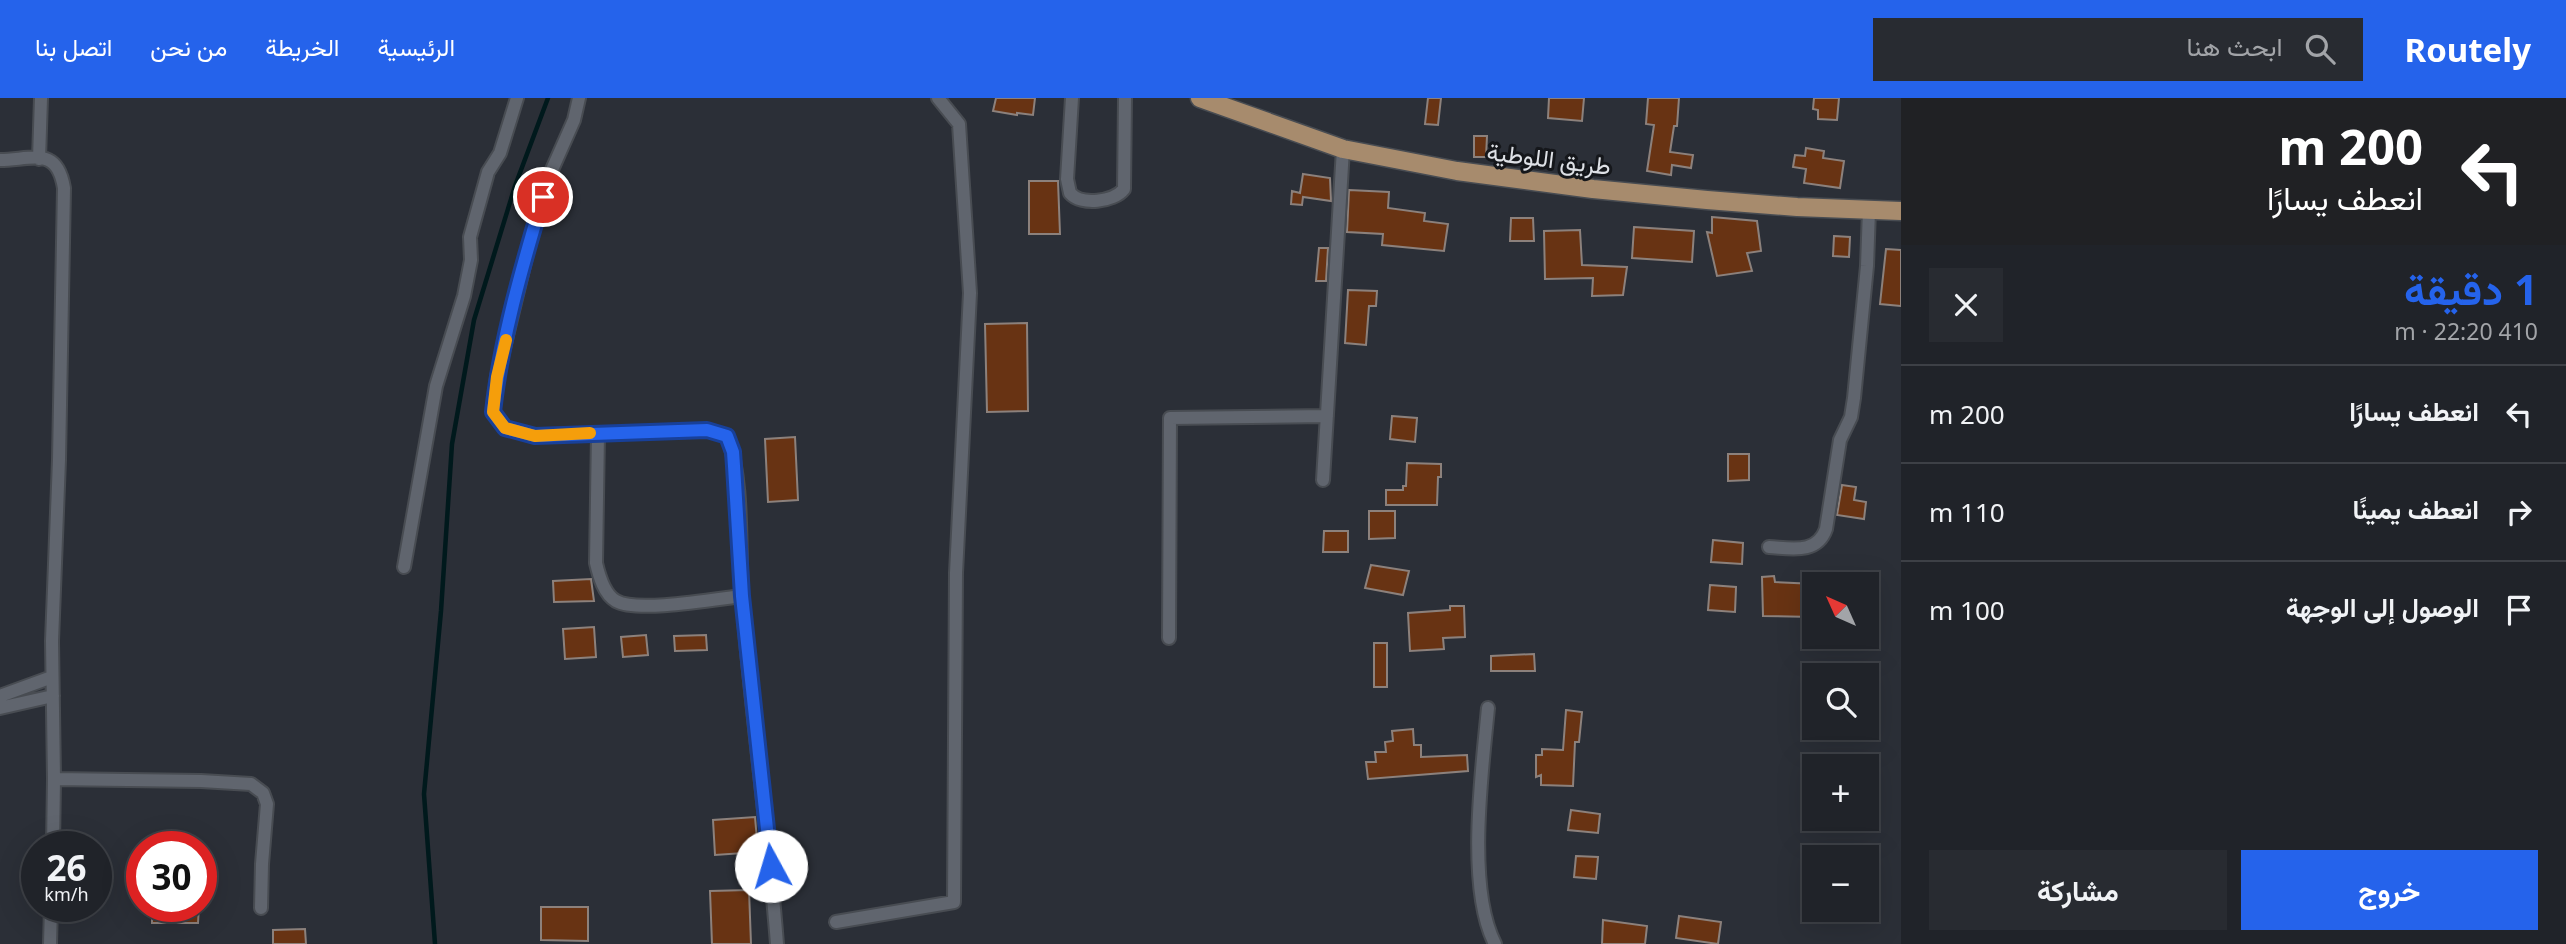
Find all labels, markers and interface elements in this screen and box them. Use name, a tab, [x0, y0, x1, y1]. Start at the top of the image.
search box	[1873, 18, 2363, 81]
text: Routely	[2405, 27, 2531, 72]
text: ابحث هنا	[2187, 28, 2283, 64]
text: اتصل بنا	[35, 30, 112, 63]
text: من نحن	[150, 30, 227, 63]
text: الخريطة	[265, 30, 339, 63]
text: الرئيسية	[377, 30, 455, 63]
icon: search	[2301, 30, 2339, 68]
text: 200 m	[2278, 113, 2423, 179]
icon: left	[2447, 126, 2538, 217]
street label: طريق اللوطية	[1485, 134, 1613, 182]
pin	[513, 167, 573, 227]
text: انعطف يسارًا	[2267, 176, 2423, 219]
icon: arrive	[524, 178, 562, 216]
text: 1 دقيقة	[2404, 260, 2538, 317]
button: close	[1929, 268, 2003, 342]
text: 410 m · 22:20	[2394, 315, 2538, 347]
text: انعطف يسارًا	[2349, 393, 2479, 429]
icon: left	[2500, 395, 2538, 433]
text: 200 m	[1929, 396, 2005, 432]
text: انعطف يمينًا	[2352, 491, 2479, 527]
icon: right	[2500, 493, 2538, 531]
text: 110 m	[1929, 494, 2005, 530]
north arrow	[1802, 572, 1880, 649]
map controls	[1802, 572, 1879, 922]
text: الوصول إلى الوجهة	[2286, 589, 2479, 625]
icon: arrive	[2500, 591, 2538, 629]
text: 100 m	[1929, 592, 2005, 628]
button: search	[1802, 663, 1879, 740]
button: +	[1802, 754, 1879, 831]
position arrow	[734, 829, 808, 903]
speed limit sign: 30	[126, 831, 217, 922]
text: 26	[46, 844, 87, 891]
button: −	[1802, 845, 1879, 922]
button: مشاركة	[1929, 850, 2227, 930]
button: خروج	[2241, 850, 2538, 930]
text: km/h	[44, 882, 89, 906]

